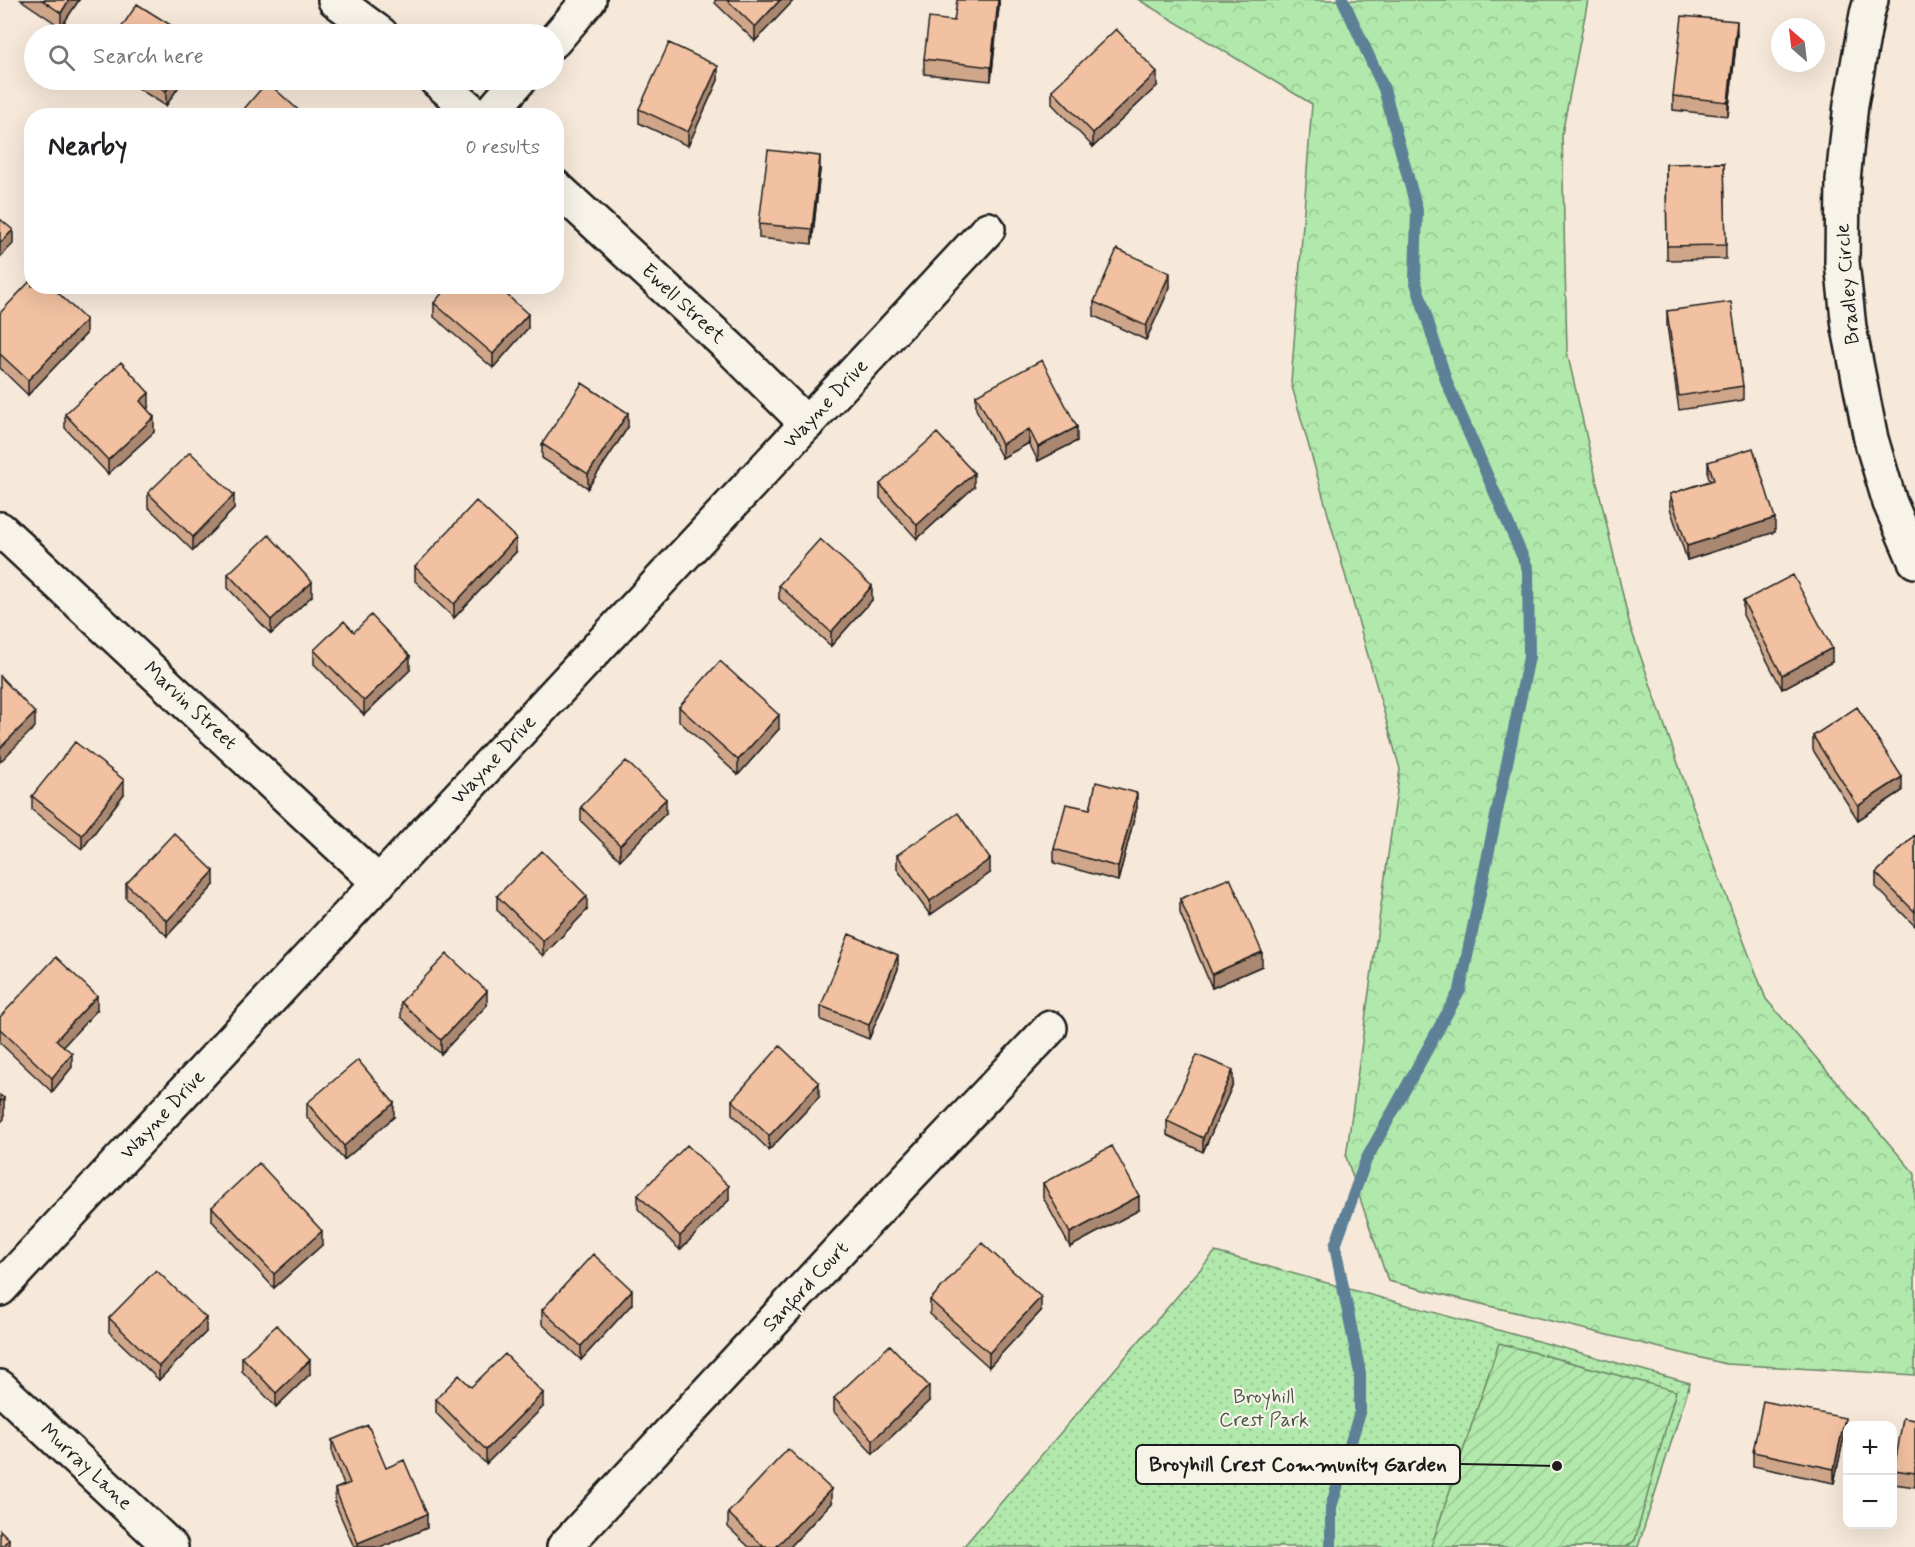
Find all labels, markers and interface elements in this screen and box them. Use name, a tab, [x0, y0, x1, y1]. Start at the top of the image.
north arrow	[1771, 18, 1825, 72]
search box	[24, 24, 564, 90]
icon: search	[45, 41, 78, 74]
text: Search here	[93, 43, 204, 71]
text: Nearby	[48, 130, 127, 164]
text: 0 results	[466, 134, 540, 161]
street label: Bradley Circle	[1829, 222, 1867, 346]
street label: Ewell Street	[635, 258, 731, 350]
street label: Wayne Drive	[777, 353, 875, 455]
street label: Marvin Street	[137, 656, 243, 756]
street label: Wayne Drive	[445, 709, 543, 811]
street label: Wayne Drive	[114, 1064, 212, 1166]
street label: Sanford Court	[757, 1236, 857, 1340]
park label: Broyhill Crest Park	[1219, 1384, 1309, 1434]
street label: Murray Lane	[34, 1417, 138, 1517]
map controls	[1843, 1421, 1897, 1529]
button: +	[1843, 1421, 1897, 1475]
callout: Broyhill Crest Community Garden	[1136, 1445, 1460, 1484]
text: Broyhill Crest Community Garden	[1149, 1451, 1447, 1479]
button: −	[1843, 1475, 1897, 1529]

